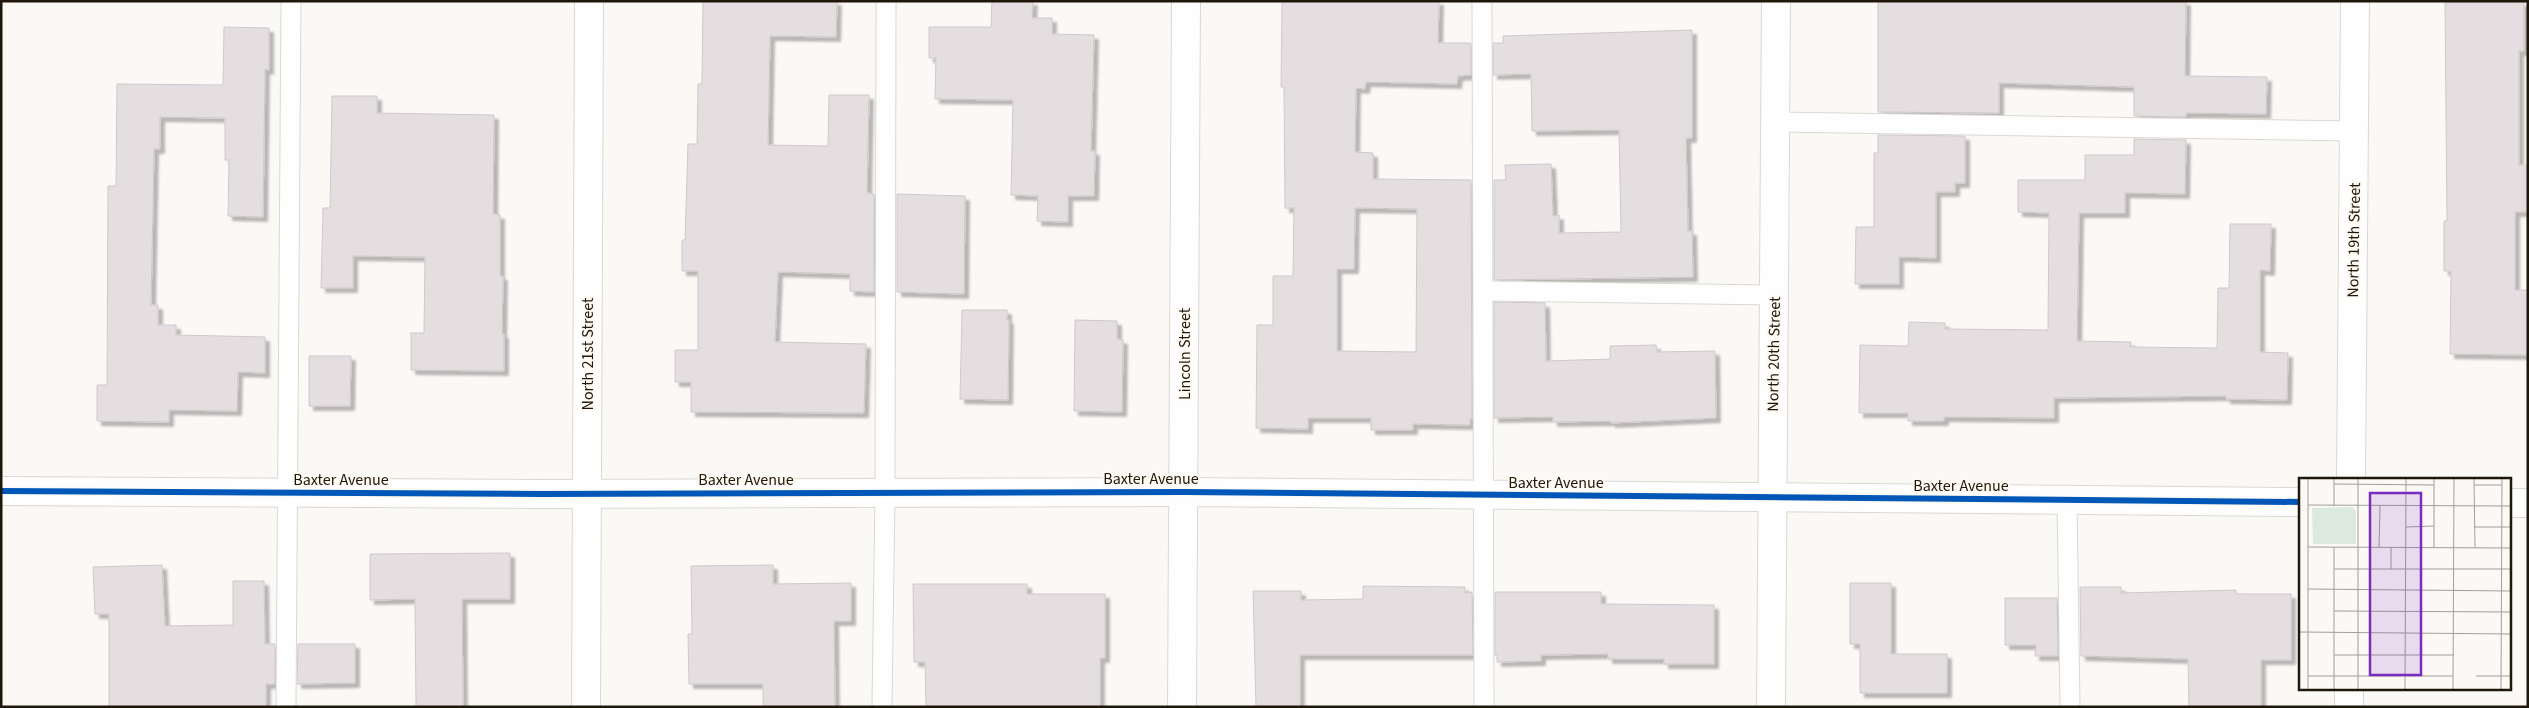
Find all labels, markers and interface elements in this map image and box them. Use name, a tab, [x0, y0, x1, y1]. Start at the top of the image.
street label: North 19th Street	[2342, 182, 2366, 298]
street label: North 20th Street	[1762, 296, 1786, 412]
street label: North 21st Street	[577, 297, 599, 410]
street label: Lincoln Street	[1174, 307, 1196, 400]
street label: Baxter Avenue	[1103, 468, 1199, 490]
street label: Baxter Avenue	[293, 469, 389, 491]
street label: Baxter Avenue	[698, 469, 794, 491]
street label: Baxter Avenue	[1508, 472, 1604, 494]
street label: Baxter Avenue	[1913, 475, 2009, 497]
inset map	[2299, 478, 2512, 690]

